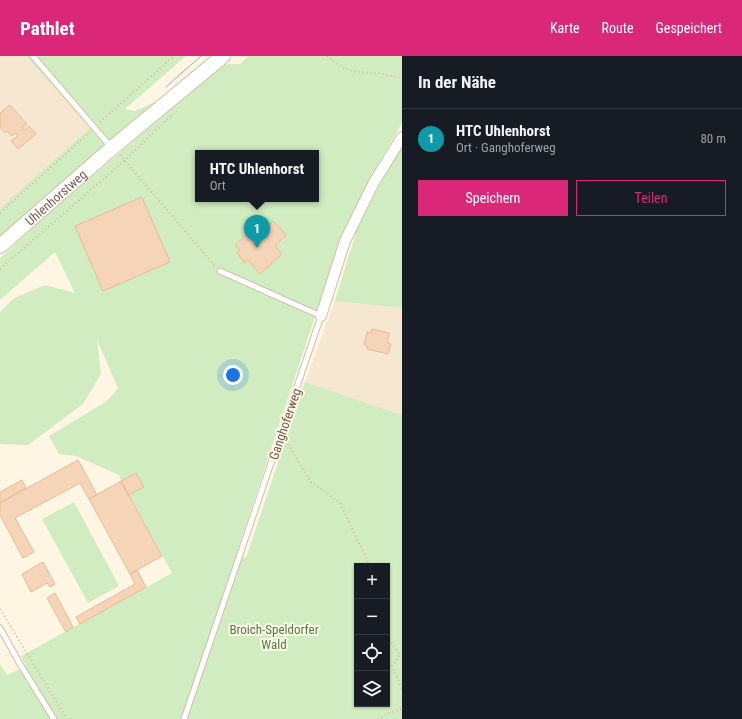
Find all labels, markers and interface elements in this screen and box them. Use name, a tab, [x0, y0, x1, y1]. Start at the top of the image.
text: Pathlet	[20, 17, 75, 40]
text: Karte	[550, 20, 580, 36]
text: Route	[602, 20, 634, 36]
text: Gespeichert	[656, 20, 722, 36]
text: In der Nähe	[418, 72, 496, 92]
text: HTC Uhlenhorst	[456, 122, 550, 140]
text: 1	[428, 131, 434, 146]
text: 80 m	[700, 131, 726, 146]
text: Ort · Ganghoferweg	[456, 140, 556, 155]
popup	[195, 150, 319, 202]
text: HTC Uhlenhorst	[210, 160, 304, 178]
street label: Uhlenhorstweg	[22, 166, 89, 228]
text: Ort	[210, 178, 226, 193]
button: Speichern	[418, 180, 568, 216]
button: Teilen	[576, 180, 726, 216]
pin: 1	[244, 215, 270, 248]
your location	[223, 365, 243, 385]
street label: Ganghoferweg	[266, 386, 304, 462]
map controls	[354, 563, 390, 707]
button: +	[354, 563, 390, 599]
button: −	[354, 599, 390, 635]
park label: Broich-Speldorfer Wald	[229, 622, 319, 652]
button: locate	[354, 635, 390, 671]
button: layers	[354, 671, 390, 707]

